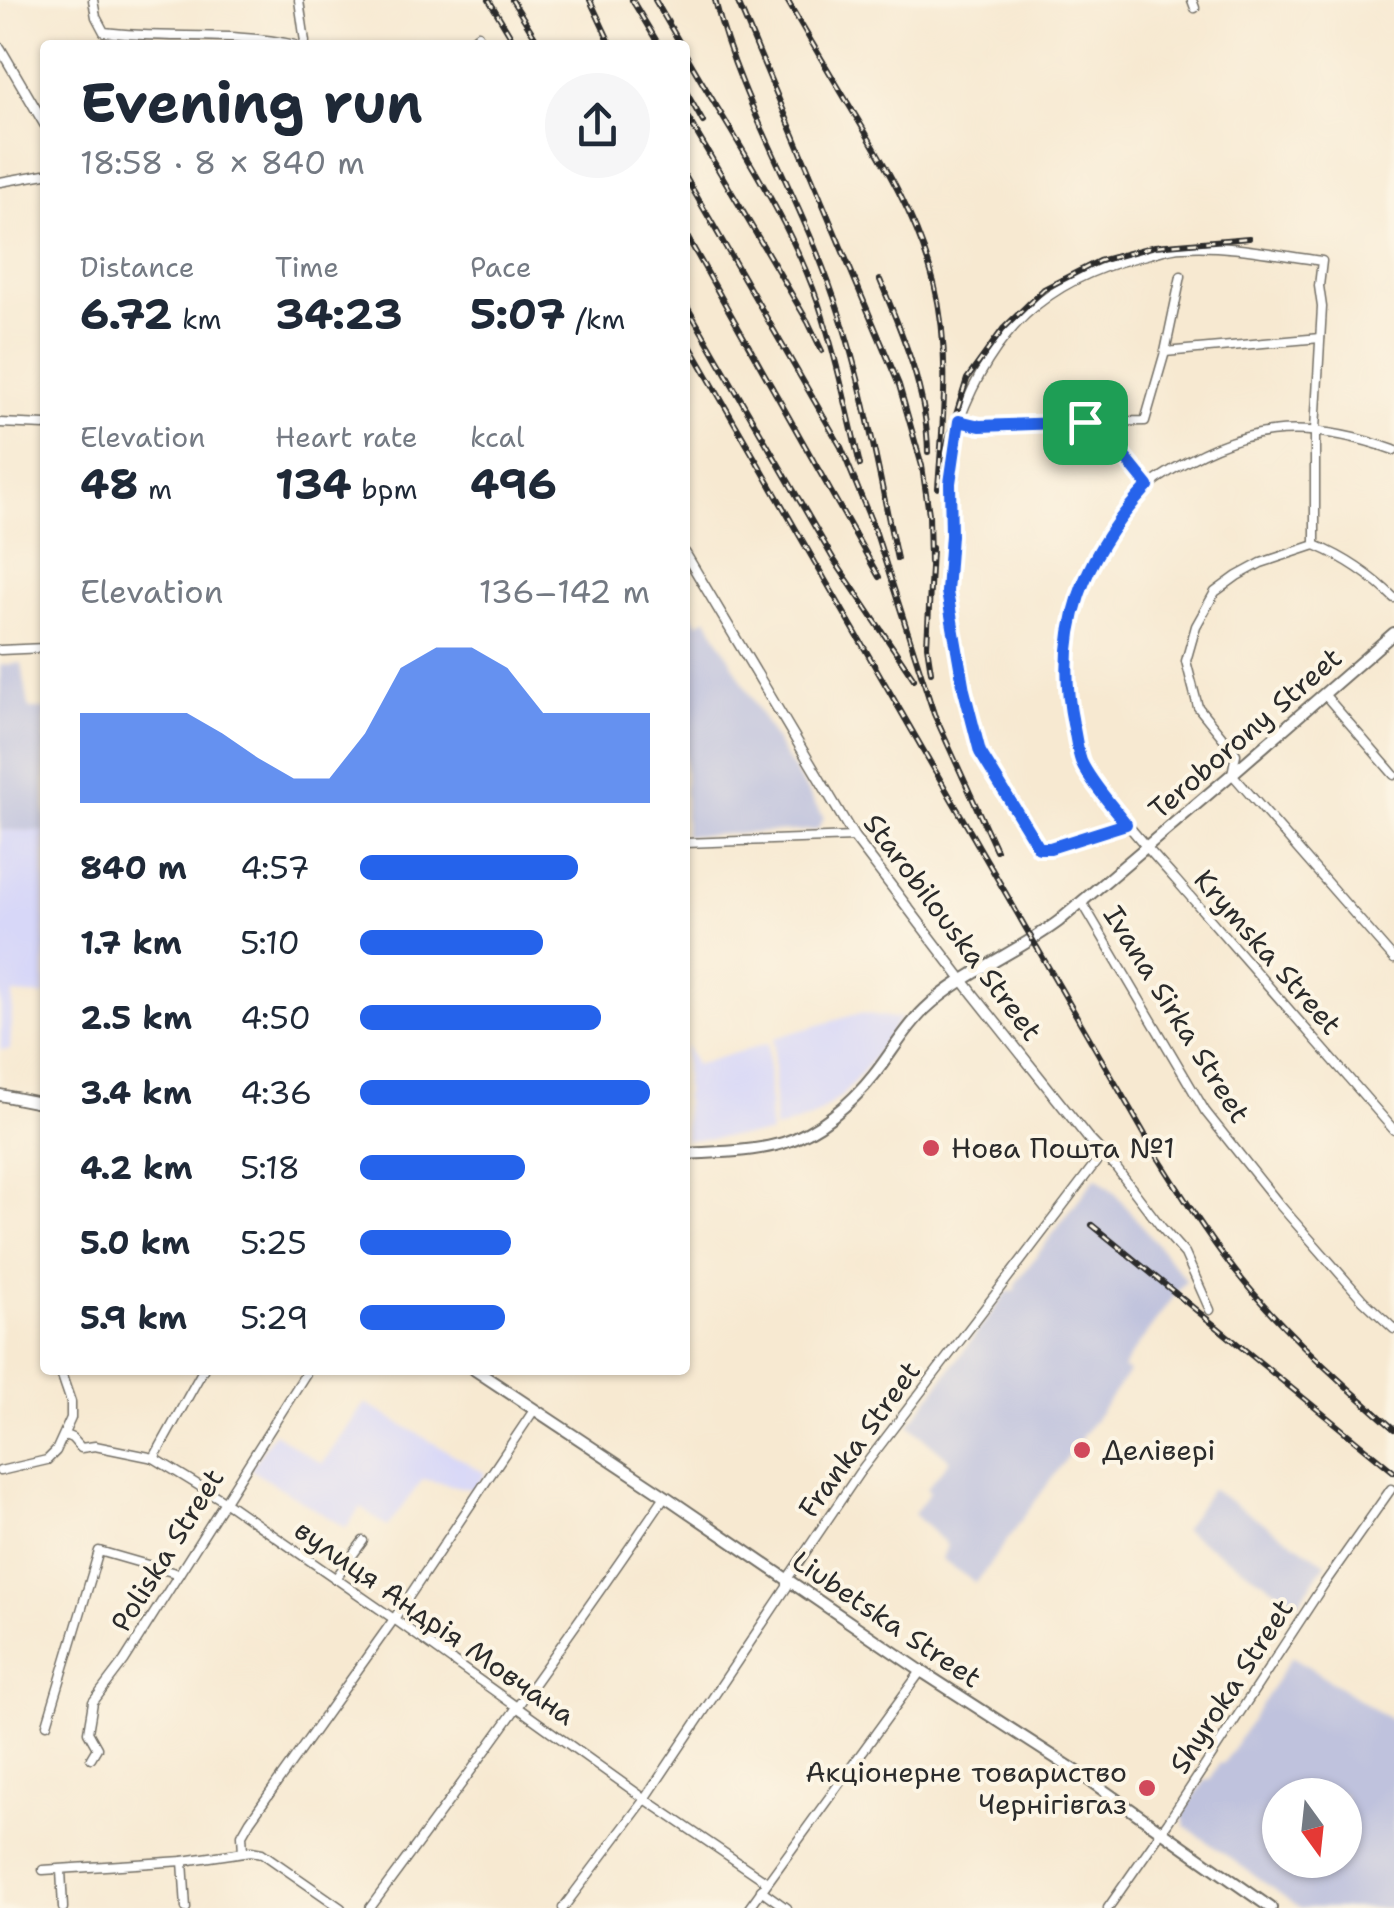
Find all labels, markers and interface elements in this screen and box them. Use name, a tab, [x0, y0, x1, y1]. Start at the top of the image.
text: Evening run	[80, 66, 423, 140]
button: share	[545, 73, 650, 178]
text: 18:58 · 8 × 840 m	[80, 141, 365, 184]
text: Distance	[80, 248, 195, 286]
text: Time	[275, 248, 339, 286]
text: Pace	[470, 248, 532, 286]
text: 6.72	[80, 286, 172, 342]
text: 34:23	[275, 286, 403, 342]
text: 5:07	[470, 286, 566, 342]
text: km	[172, 300, 222, 338]
text: /km	[566, 300, 625, 338]
pin	[1043, 380, 1128, 465]
icon: arrive	[1058, 395, 1113, 450]
text: Elevation	[80, 418, 205, 456]
text: Heart rate	[275, 418, 418, 456]
text: kcal	[470, 418, 524, 456]
text: 48	[80, 456, 139, 512]
text: 134	[275, 456, 352, 512]
text: 496	[470, 456, 557, 512]
text: m	[139, 470, 172, 508]
text: bpm	[352, 470, 418, 508]
text: Elevation	[80, 570, 223, 613]
text: 136–142 m	[479, 570, 650, 613]
street label: Teroborony Street	[1140, 638, 1350, 828]
street label: Starobilouska Street	[855, 806, 1051, 1048]
text: 840 m	[80, 846, 187, 889]
text: 4:57	[240, 846, 310, 889]
street label: Krymska Street	[1186, 861, 1350, 1043]
street label: Ivana Sirka Street	[1095, 898, 1259, 1130]
text: 1.7 km	[80, 921, 182, 964]
text: 5:10	[240, 921, 300, 964]
text: 2.5 km	[80, 996, 192, 1039]
text: 4:50	[240, 996, 311, 1039]
text: 3.4 km	[80, 1071, 192, 1114]
text: 4:36	[240, 1071, 312, 1114]
place label: Нова Пошта №1	[951, 1129, 1175, 1167]
marker: Нова Пошта №1	[920, 1137, 942, 1159]
text: 4.2 km	[80, 1146, 193, 1189]
text: 5:18	[240, 1146, 300, 1189]
text: 5.0 km	[80, 1221, 190, 1264]
text: 5:25	[240, 1221, 307, 1264]
text: 5.9 km	[80, 1296, 187, 1339]
text: 5:29	[240, 1296, 309, 1339]
street label: Franka Street	[789, 1353, 929, 1525]
place label: Делівері	[1102, 1431, 1215, 1469]
marker: Делівері	[1071, 1439, 1093, 1461]
street label: Poliska Street	[102, 1461, 232, 1639]
street label: вулиця Андрія Мовчана	[287, 1510, 583, 1734]
street label: Liubetska Street	[785, 1542, 989, 1696]
street label: Shyroka Street	[1160, 1591, 1302, 1781]
place label: Акціонерне товариство Чернігівгаз	[805, 1753, 1127, 1823]
marker: Акціонерне товариство Чернігівгаз	[1136, 1777, 1158, 1799]
north arrow	[1262, 1778, 1362, 1878]
map controls	[1262, 1778, 1362, 1878]

